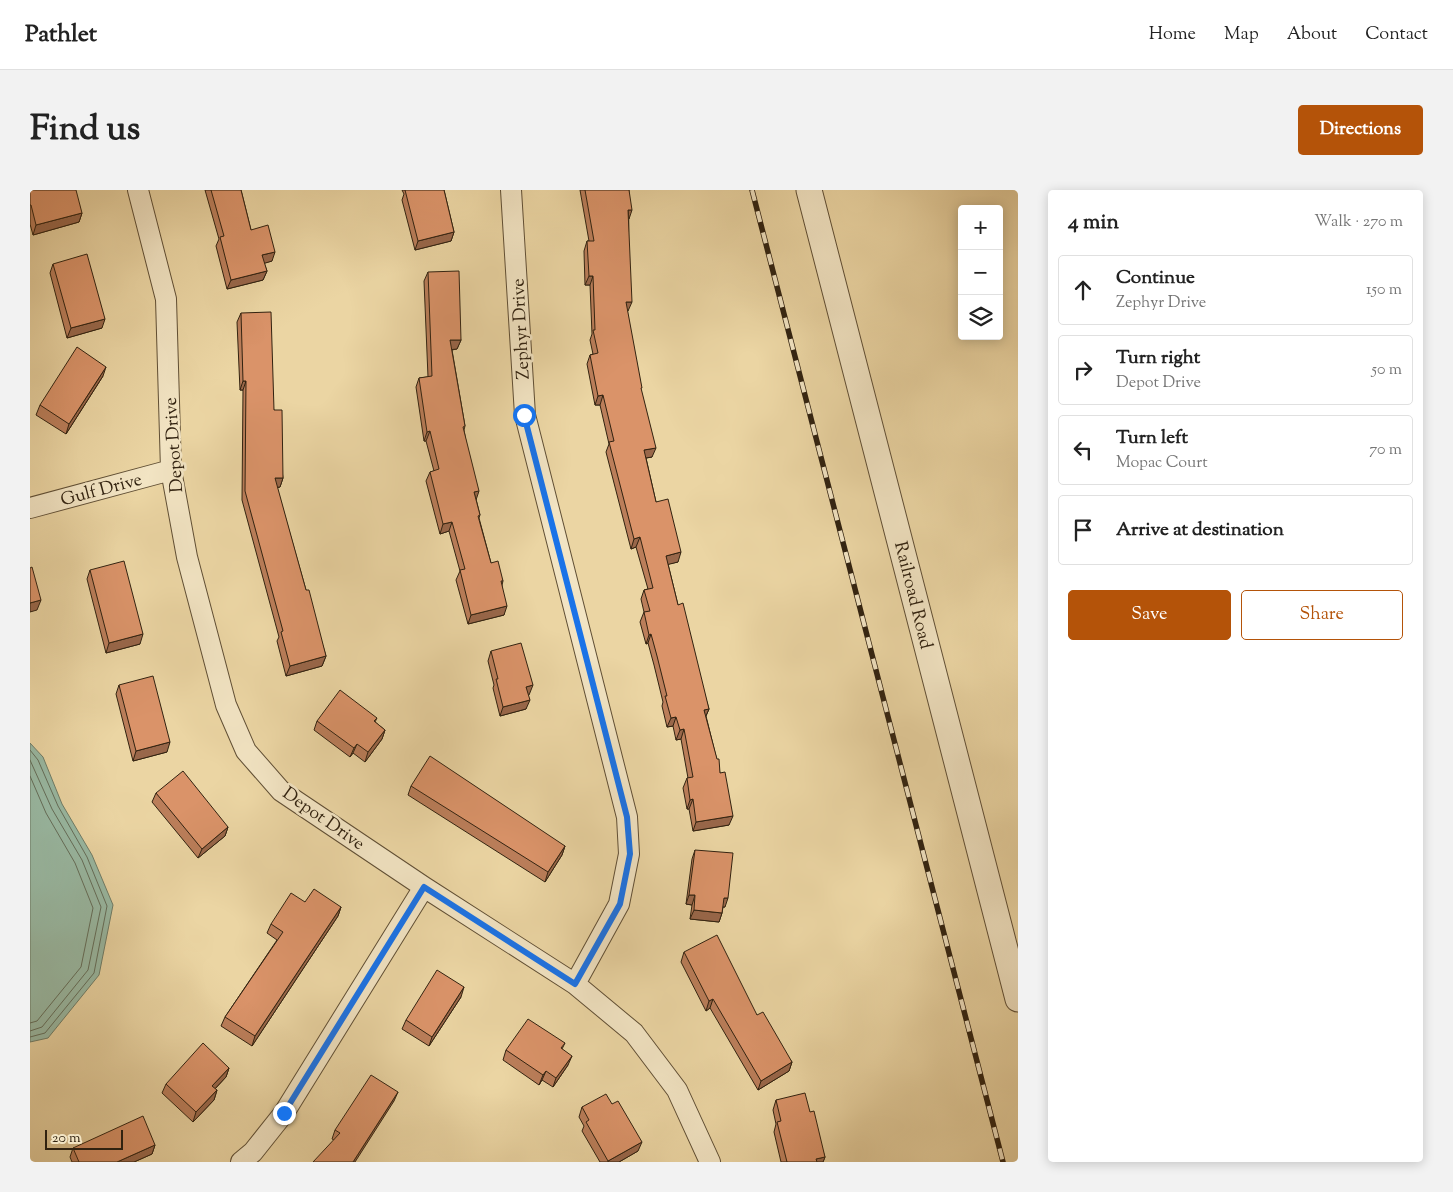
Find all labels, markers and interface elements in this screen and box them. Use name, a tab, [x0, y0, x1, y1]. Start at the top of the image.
text: Pathlet	[25, 18, 97, 52]
text: Home	[1149, 22, 1196, 48]
text: Map	[1224, 22, 1259, 48]
text: About	[1287, 22, 1337, 48]
text: Contact	[1365, 22, 1428, 48]
text: Find us	[30, 105, 140, 156]
button: Directions	[1298, 105, 1423, 155]
map controls	[958, 205, 1003, 340]
button: +	[958, 205, 1003, 250]
text: 4 min	[1068, 208, 1119, 238]
text: Walk · 270 m	[1314, 211, 1403, 234]
button: −	[958, 250, 1003, 295]
text: Continue	[1116, 265, 1195, 292]
icon: ahead	[1069, 276, 1097, 304]
street label: Zephyr Drive	[506, 278, 538, 380]
text: 150 m	[1366, 279, 1402, 302]
text: Zephyr Drive	[1116, 292, 1206, 315]
button: layers	[958, 295, 1003, 340]
text: Turn right	[1116, 345, 1200, 372]
icon: right	[1069, 356, 1097, 384]
text: 50 m	[1371, 359, 1402, 382]
text: Depot Drive	[1116, 372, 1201, 395]
street label: Depot Drive	[159, 396, 191, 493]
route start	[513, 404, 536, 427]
text: Turn left	[1116, 425, 1188, 452]
icon: left	[1069, 436, 1097, 464]
text: 70 m	[1369, 439, 1402, 462]
text: Mopac Court	[1116, 452, 1208, 475]
street label: Gulf Drive	[58, 468, 145, 514]
icon: arrive	[1069, 516, 1097, 544]
text: Arrive at destination	[1116, 517, 1284, 544]
street label: Railroad Road	[886, 539, 938, 652]
button: Save	[1068, 590, 1231, 640]
button: Share	[1241, 590, 1403, 640]
street label: Depot Drive	[276, 782, 369, 858]
route end	[273, 1102, 296, 1125]
scale bar	[45, 1127, 122, 1150]
text: 20 m	[52, 1129, 81, 1149]

